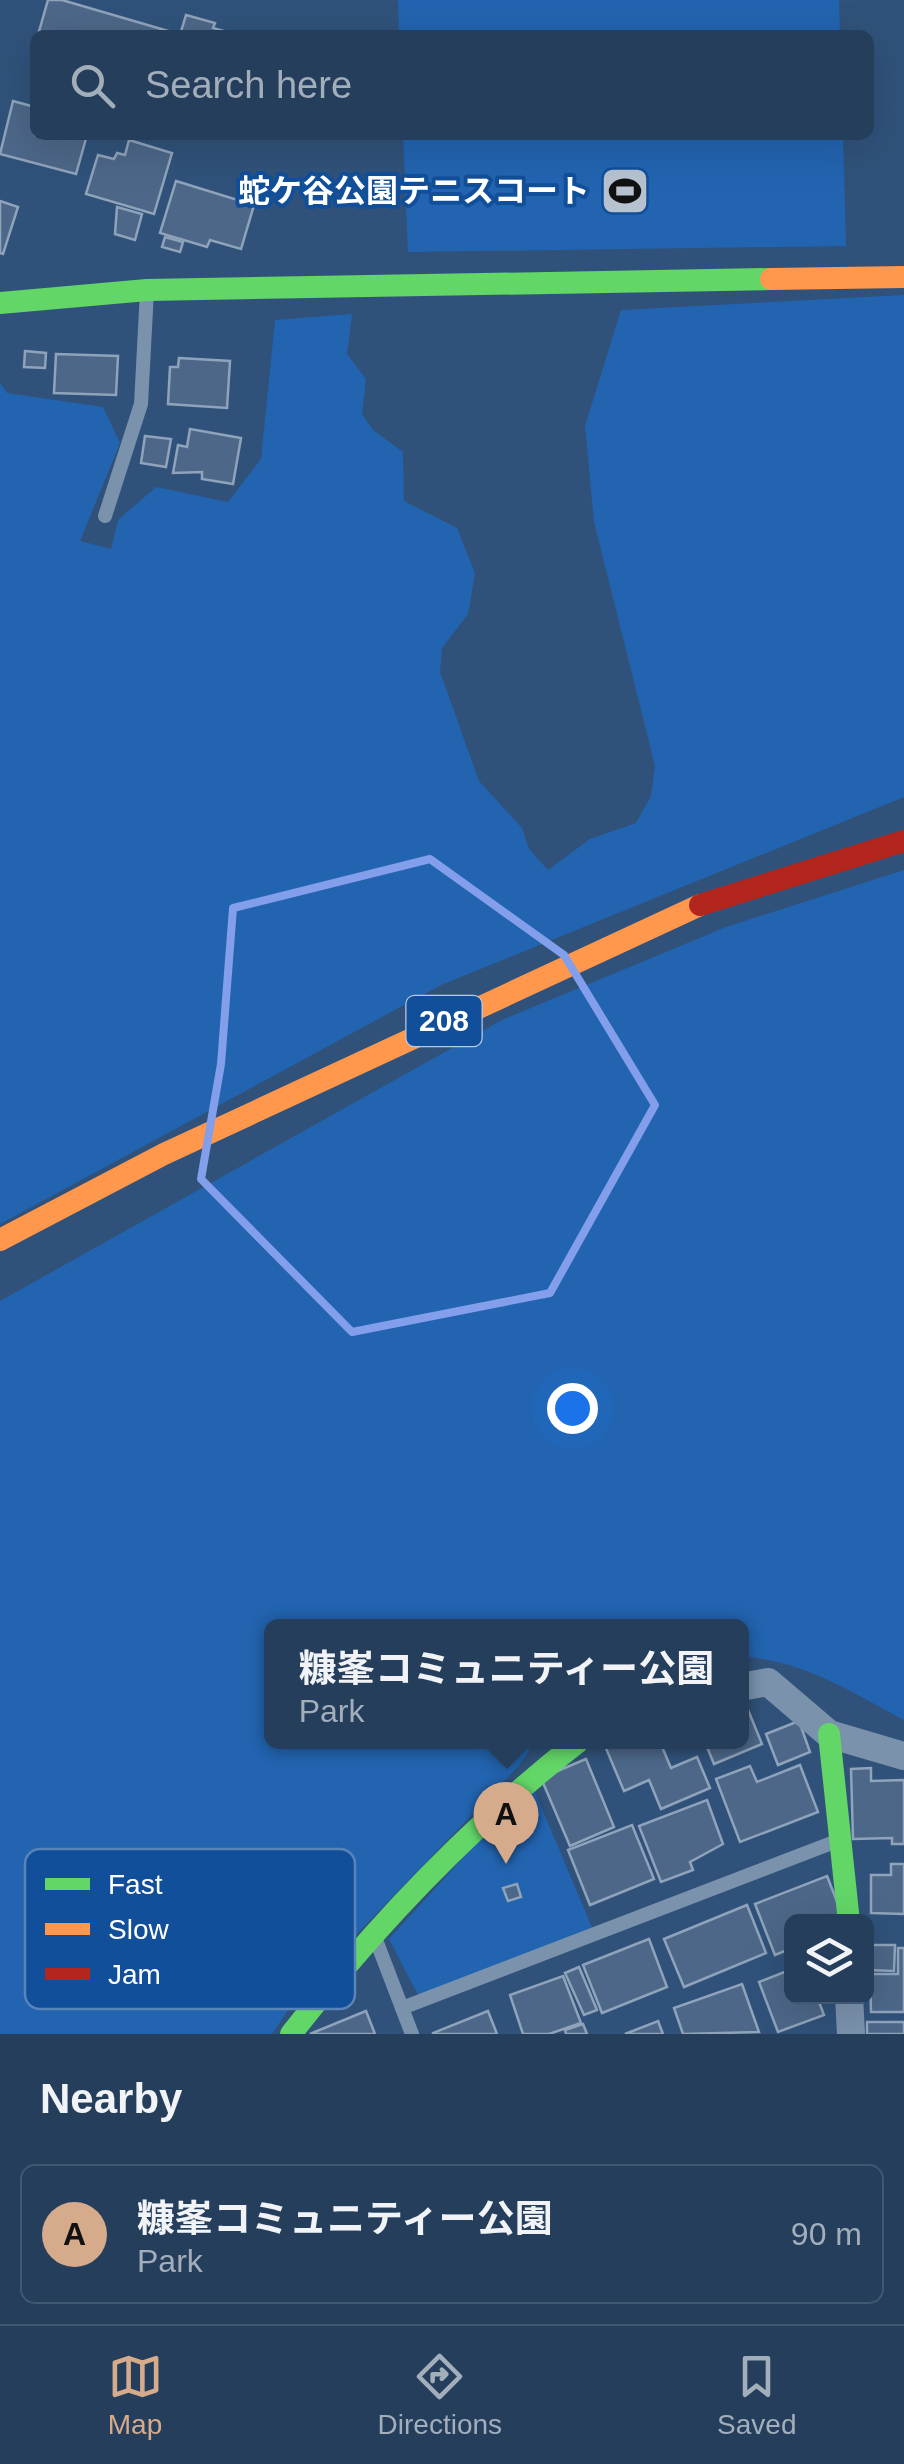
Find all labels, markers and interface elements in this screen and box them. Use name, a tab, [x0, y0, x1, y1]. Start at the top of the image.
search box	[30, 30, 874, 140]
icon: search	[65, 58, 120, 113]
text: Search here	[145, 64, 352, 106]
sports icon: 蛇ケ谷公園テニスコート	[599, 165, 651, 217]
place label: 蛇ケ谷公園テニスコート	[238, 173, 590, 209]
road number: 208	[406, 996, 482, 1046]
your location	[547, 1383, 598, 1434]
popup	[264, 1619, 749, 1749]
text: 糠峯コミュニティー公園	[299, 1648, 714, 1690]
text: Park	[299, 1693, 364, 1729]
pin: A	[474, 1782, 538, 1864]
legend	[25, 1849, 355, 2009]
text: Fast	[108, 1869, 163, 1900]
text: Slow	[108, 1914, 169, 1945]
map controls	[784, 1914, 874, 2004]
button: layers	[784, 1914, 874, 2004]
text: Jam	[108, 1959, 161, 1990]
text: Nearby	[40, 2075, 182, 2122]
text: 糠峯コミュニティー公園	[137, 2198, 553, 2240]
text: A	[63, 2216, 86, 2252]
text: 90 m	[791, 2216, 862, 2252]
text: Park	[137, 2243, 203, 2279]
tab: Map	[108, 2349, 163, 2441]
tab: Directions	[378, 2349, 502, 2441]
tab: Saved	[717, 2349, 796, 2441]

